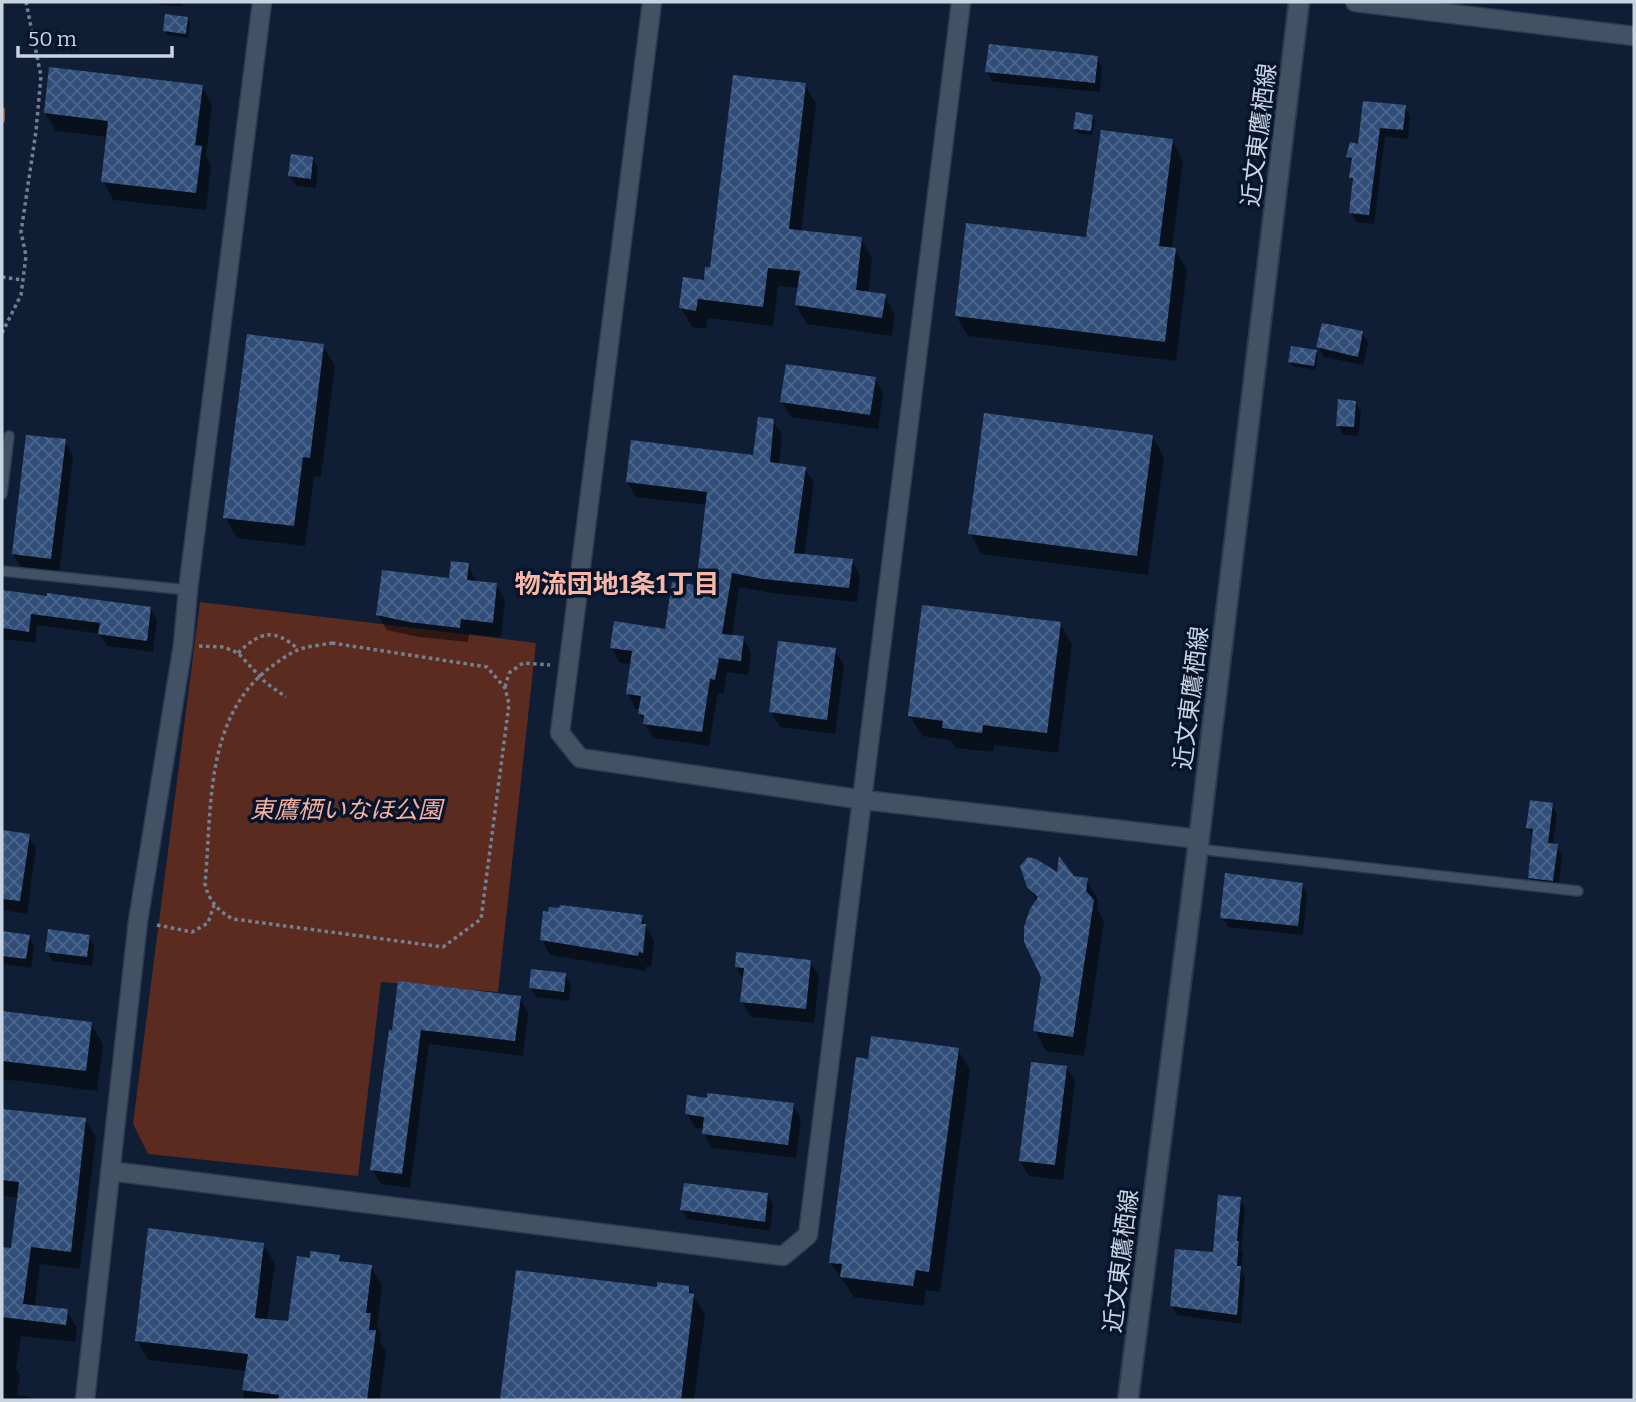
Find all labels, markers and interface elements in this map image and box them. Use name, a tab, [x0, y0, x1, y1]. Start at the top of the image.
scale bar	[18, 14, 172, 58]
text: 50 m	[28, 26, 77, 52]
street label: 近文東鷹栖線	[1236, 62, 1282, 208]
district label: 物流団地1条1丁目	[515, 569, 719, 600]
street label: 近文東鷹栖線	[1168, 625, 1214, 771]
park label: 東鷹栖いなほ公園	[250, 796, 445, 824]
street label: 近文東鷹栖線	[1098, 1188, 1144, 1334]

